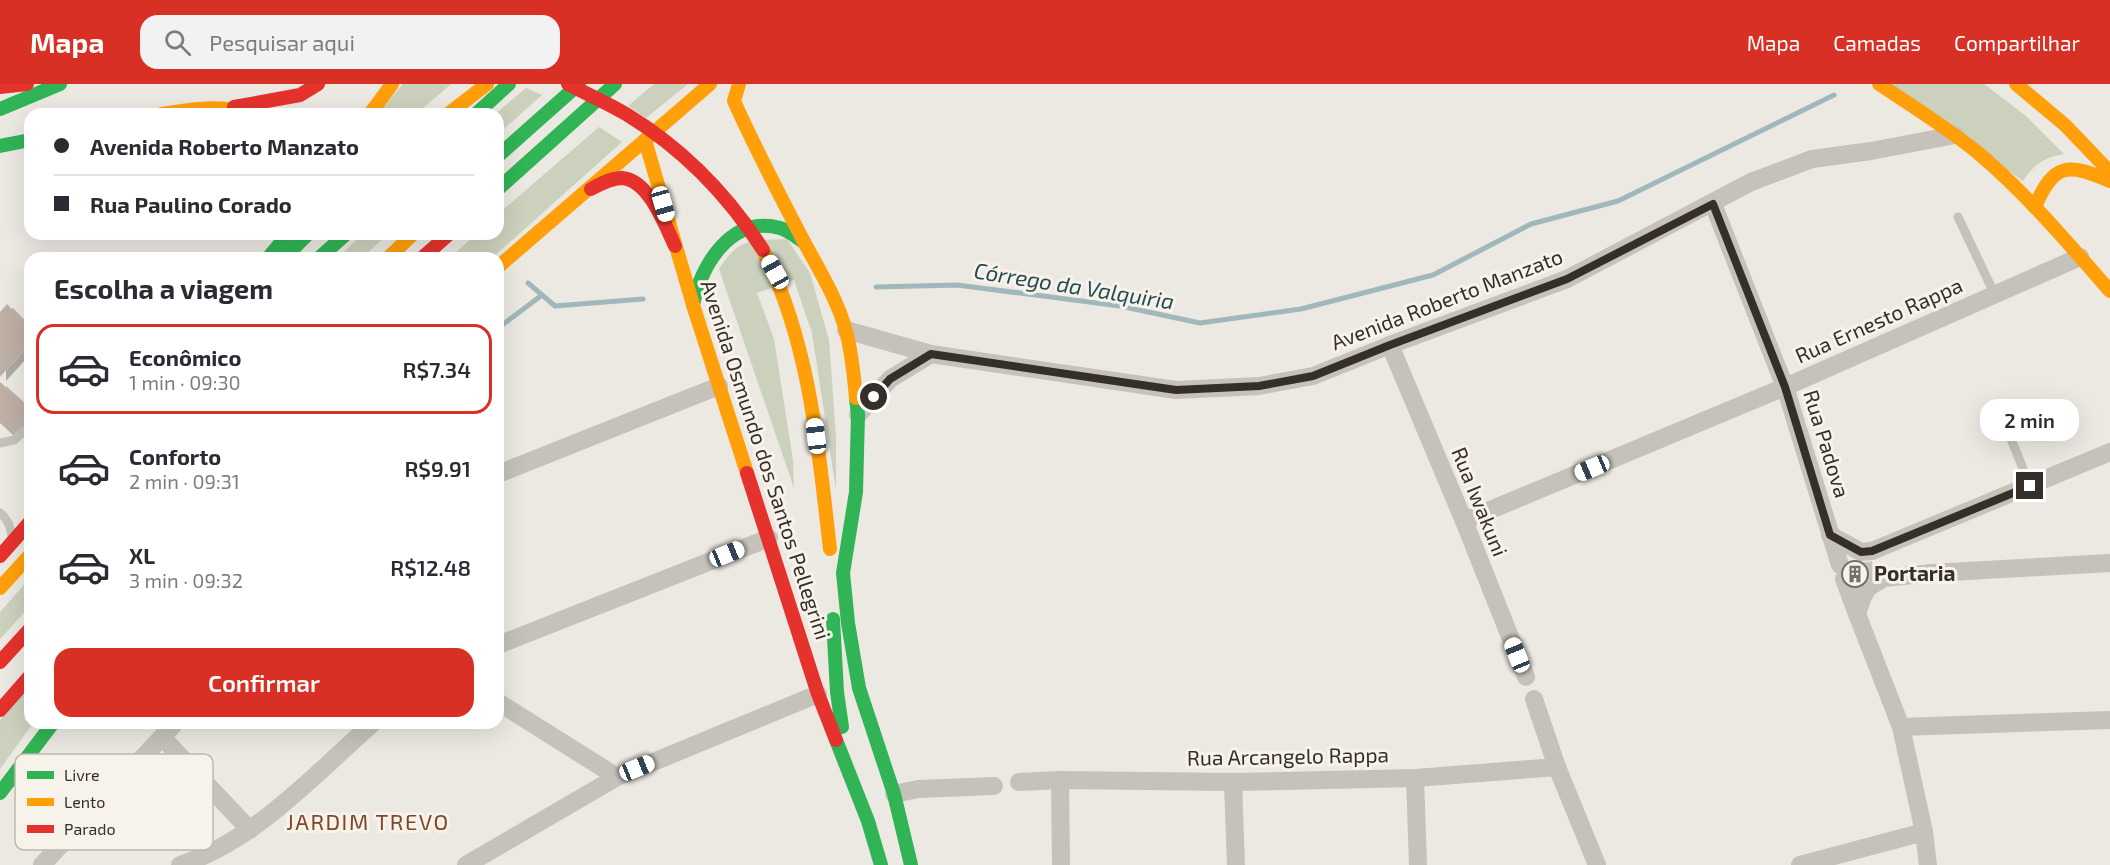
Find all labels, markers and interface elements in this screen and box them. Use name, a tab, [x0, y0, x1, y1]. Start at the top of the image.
search box	[140, 15, 560, 69]
text: Mapa	[30, 25, 104, 59]
icon: search	[161, 26, 194, 59]
text: Pesquisar aqui	[209, 29, 355, 55]
text: Mapa	[1747, 30, 1800, 55]
text: Camadas	[1833, 30, 1921, 55]
text: Compartilhar	[1954, 30, 2080, 55]
text: Avenida Roberto Manzato	[90, 133, 359, 159]
car	[649, 184, 677, 224]
text: Rua Paulino Corado	[90, 191, 292, 217]
street label: Avenida Roberto Manzato	[1327, 243, 1566, 354]
car	[758, 252, 792, 292]
water label: Córrego da Valquiria	[972, 256, 1176, 314]
text: Escolha a viagem	[54, 272, 273, 304]
street label: Rua Ernesto Rappa	[1791, 272, 1966, 368]
street label: Avenida Osmundo dos Santos Pellegrini	[696, 277, 837, 643]
icon: car	[57, 342, 111, 396]
text: Econômico	[129, 344, 241, 370]
text: R$7.34	[403, 356, 471, 382]
text: 1 min · 09:30	[129, 370, 241, 394]
route start	[860, 383, 887, 410]
street label: Rua Padova	[1799, 387, 1856, 500]
callout: 2 min	[1980, 399, 2080, 441]
text: 2 min	[2004, 408, 2055, 432]
car	[805, 417, 827, 455]
icon: car	[57, 441, 111, 495]
text: Conforto	[129, 443, 221, 469]
street label: Rua Iwakuni	[1447, 443, 1514, 560]
car	[1572, 453, 1612, 483]
text: R$9.91	[404, 455, 471, 481]
text: 2 min · 09:31	[129, 469, 240, 493]
route end	[2016, 472, 2043, 499]
car	[707, 539, 747, 569]
icon: car	[57, 540, 111, 594]
text: XL	[129, 542, 155, 568]
text: R$12.48	[390, 554, 471, 580]
building icon: Portaria	[1840, 559, 1870, 589]
place label: Portaria	[1874, 560, 1956, 585]
text: 3 min · 09:32	[129, 568, 243, 592]
car	[1502, 635, 1532, 675]
button: Confirmar	[54, 648, 474, 717]
street label: Rua Arcangelo Rappa	[1187, 741, 1389, 770]
car	[617, 753, 657, 783]
legend	[15, 754, 213, 850]
text: Livre	[64, 765, 99, 784]
text: Lento	[64, 792, 105, 811]
district label: JARDIM TREVO	[286, 808, 450, 834]
text: Parado	[64, 819, 116, 838]

